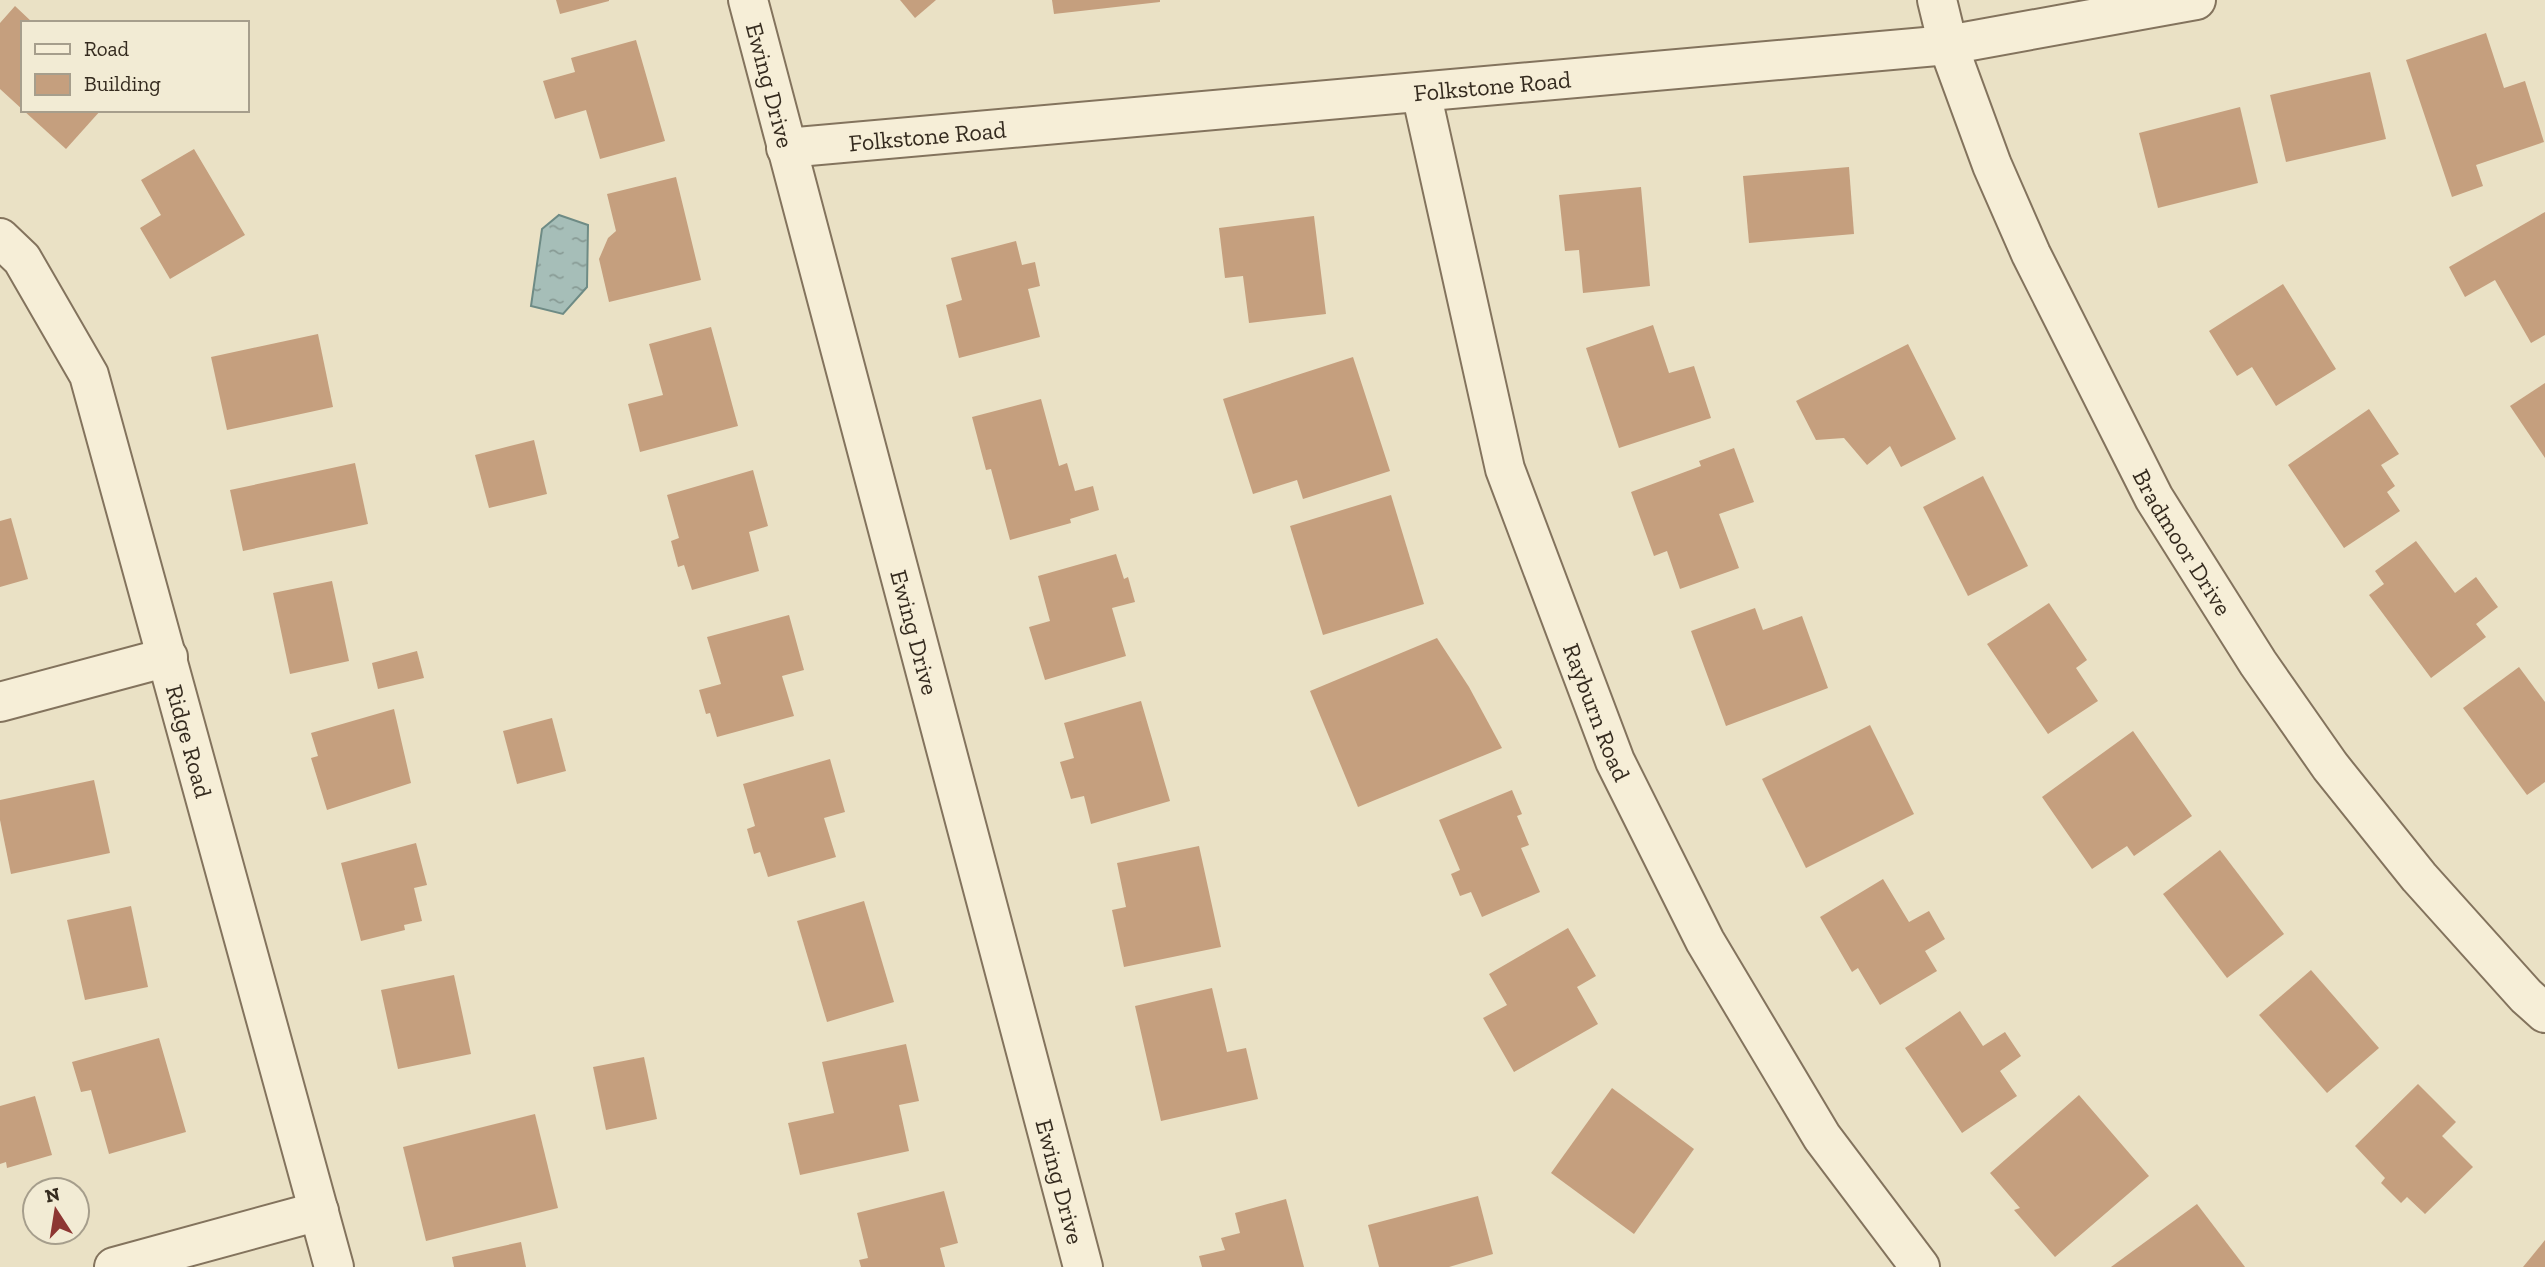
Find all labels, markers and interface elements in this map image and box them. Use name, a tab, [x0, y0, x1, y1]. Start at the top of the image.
street label: Ewing Drive	[740, 19, 801, 151]
legend	[21, 21, 248, 112]
text: Road	[84, 36, 130, 61]
street label: Folkstone Road	[1412, 64, 1572, 107]
text: Building	[84, 71, 161, 96]
street label: Folkstone Road	[847, 114, 1007, 157]
street label: Bradmoor Drive	[2127, 464, 2239, 620]
street label: Ewing Drive	[885, 567, 946, 698]
street label: Rayburn Road	[1557, 639, 1637, 786]
street label: Ridge Road	[160, 681, 219, 801]
street label: Ewing Drive	[1030, 1116, 1091, 1247]
north arrow	[21, 1176, 91, 1246]
text: N	[43, 1182, 62, 1208]

